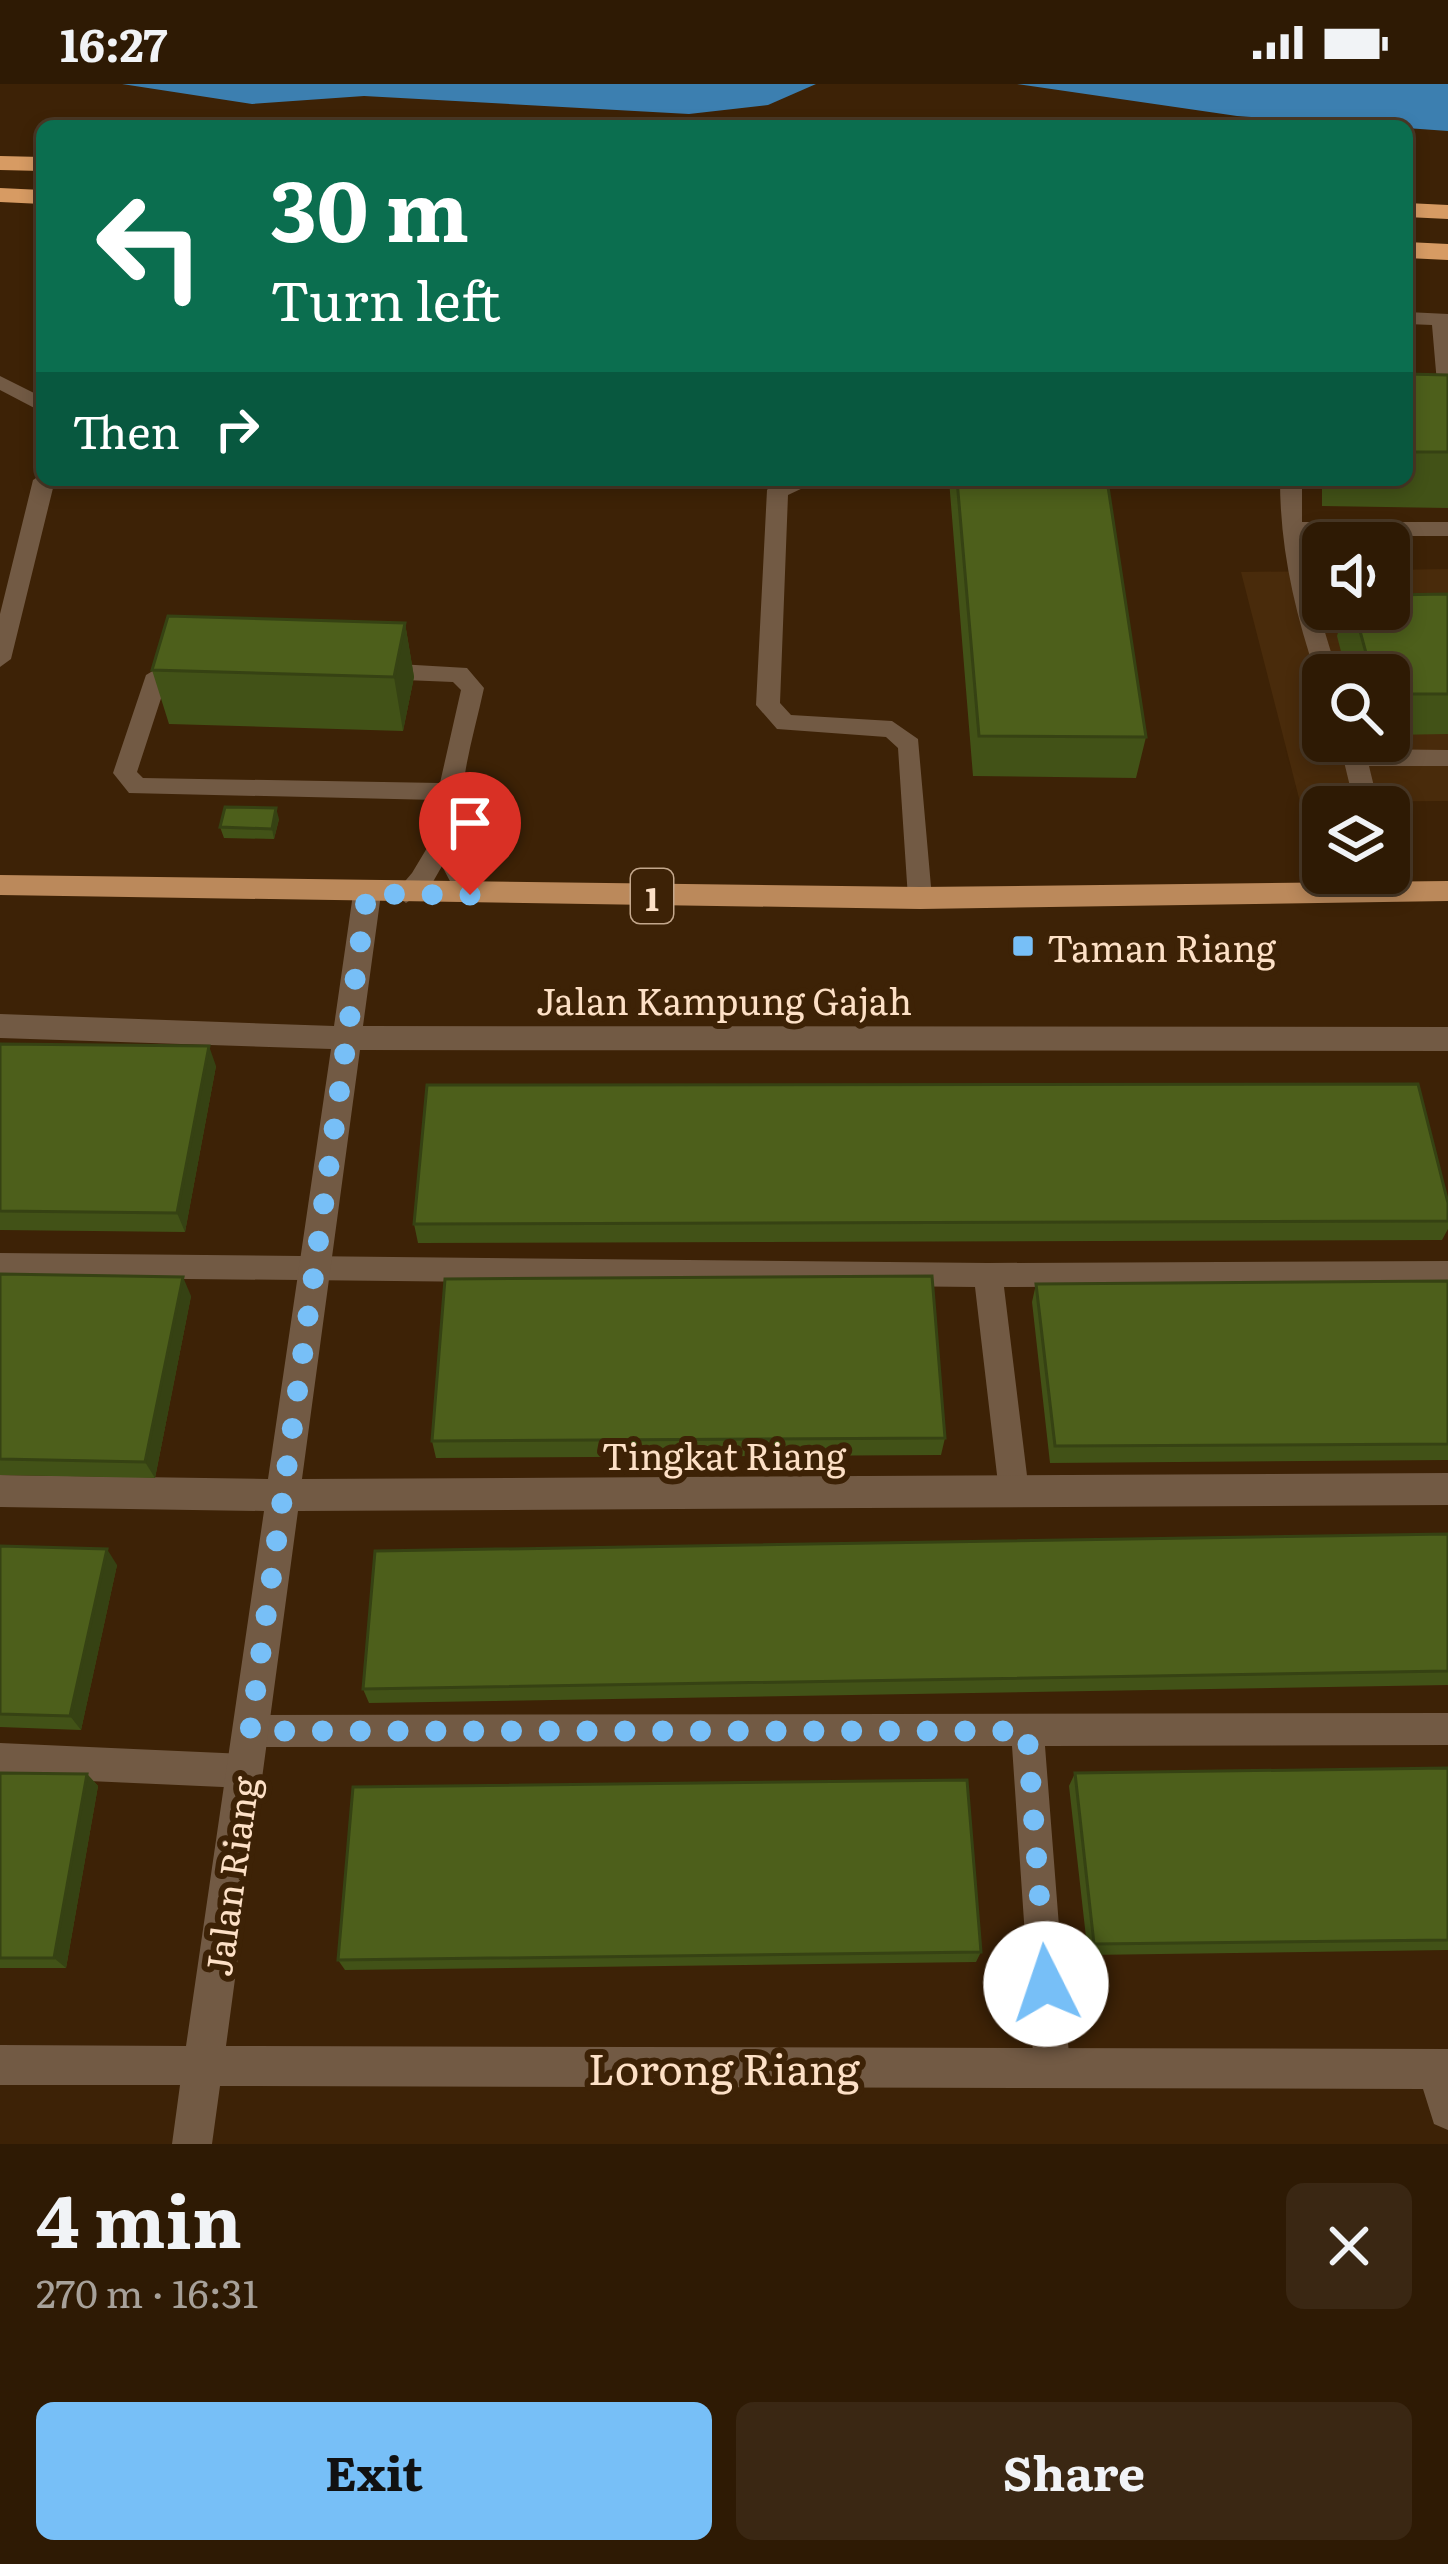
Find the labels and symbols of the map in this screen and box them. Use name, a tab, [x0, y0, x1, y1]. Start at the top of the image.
pin	[419, 772, 521, 895]
road number: 1	[631, 869, 673, 923]
place label: Taman Riang	[1047, 920, 1277, 973]
marker: Taman Riang	[1010, 933, 1036, 959]
street label: Jalan Kampung Gajah	[536, 973, 912, 1026]
street label: Tingkat Riang	[602, 1428, 847, 1481]
street label: Jalan Riang	[190, 1772, 270, 1979]
position arrow	[983, 1921, 1109, 2047]
street label: Lorong Riang	[588, 2036, 861, 2098]

